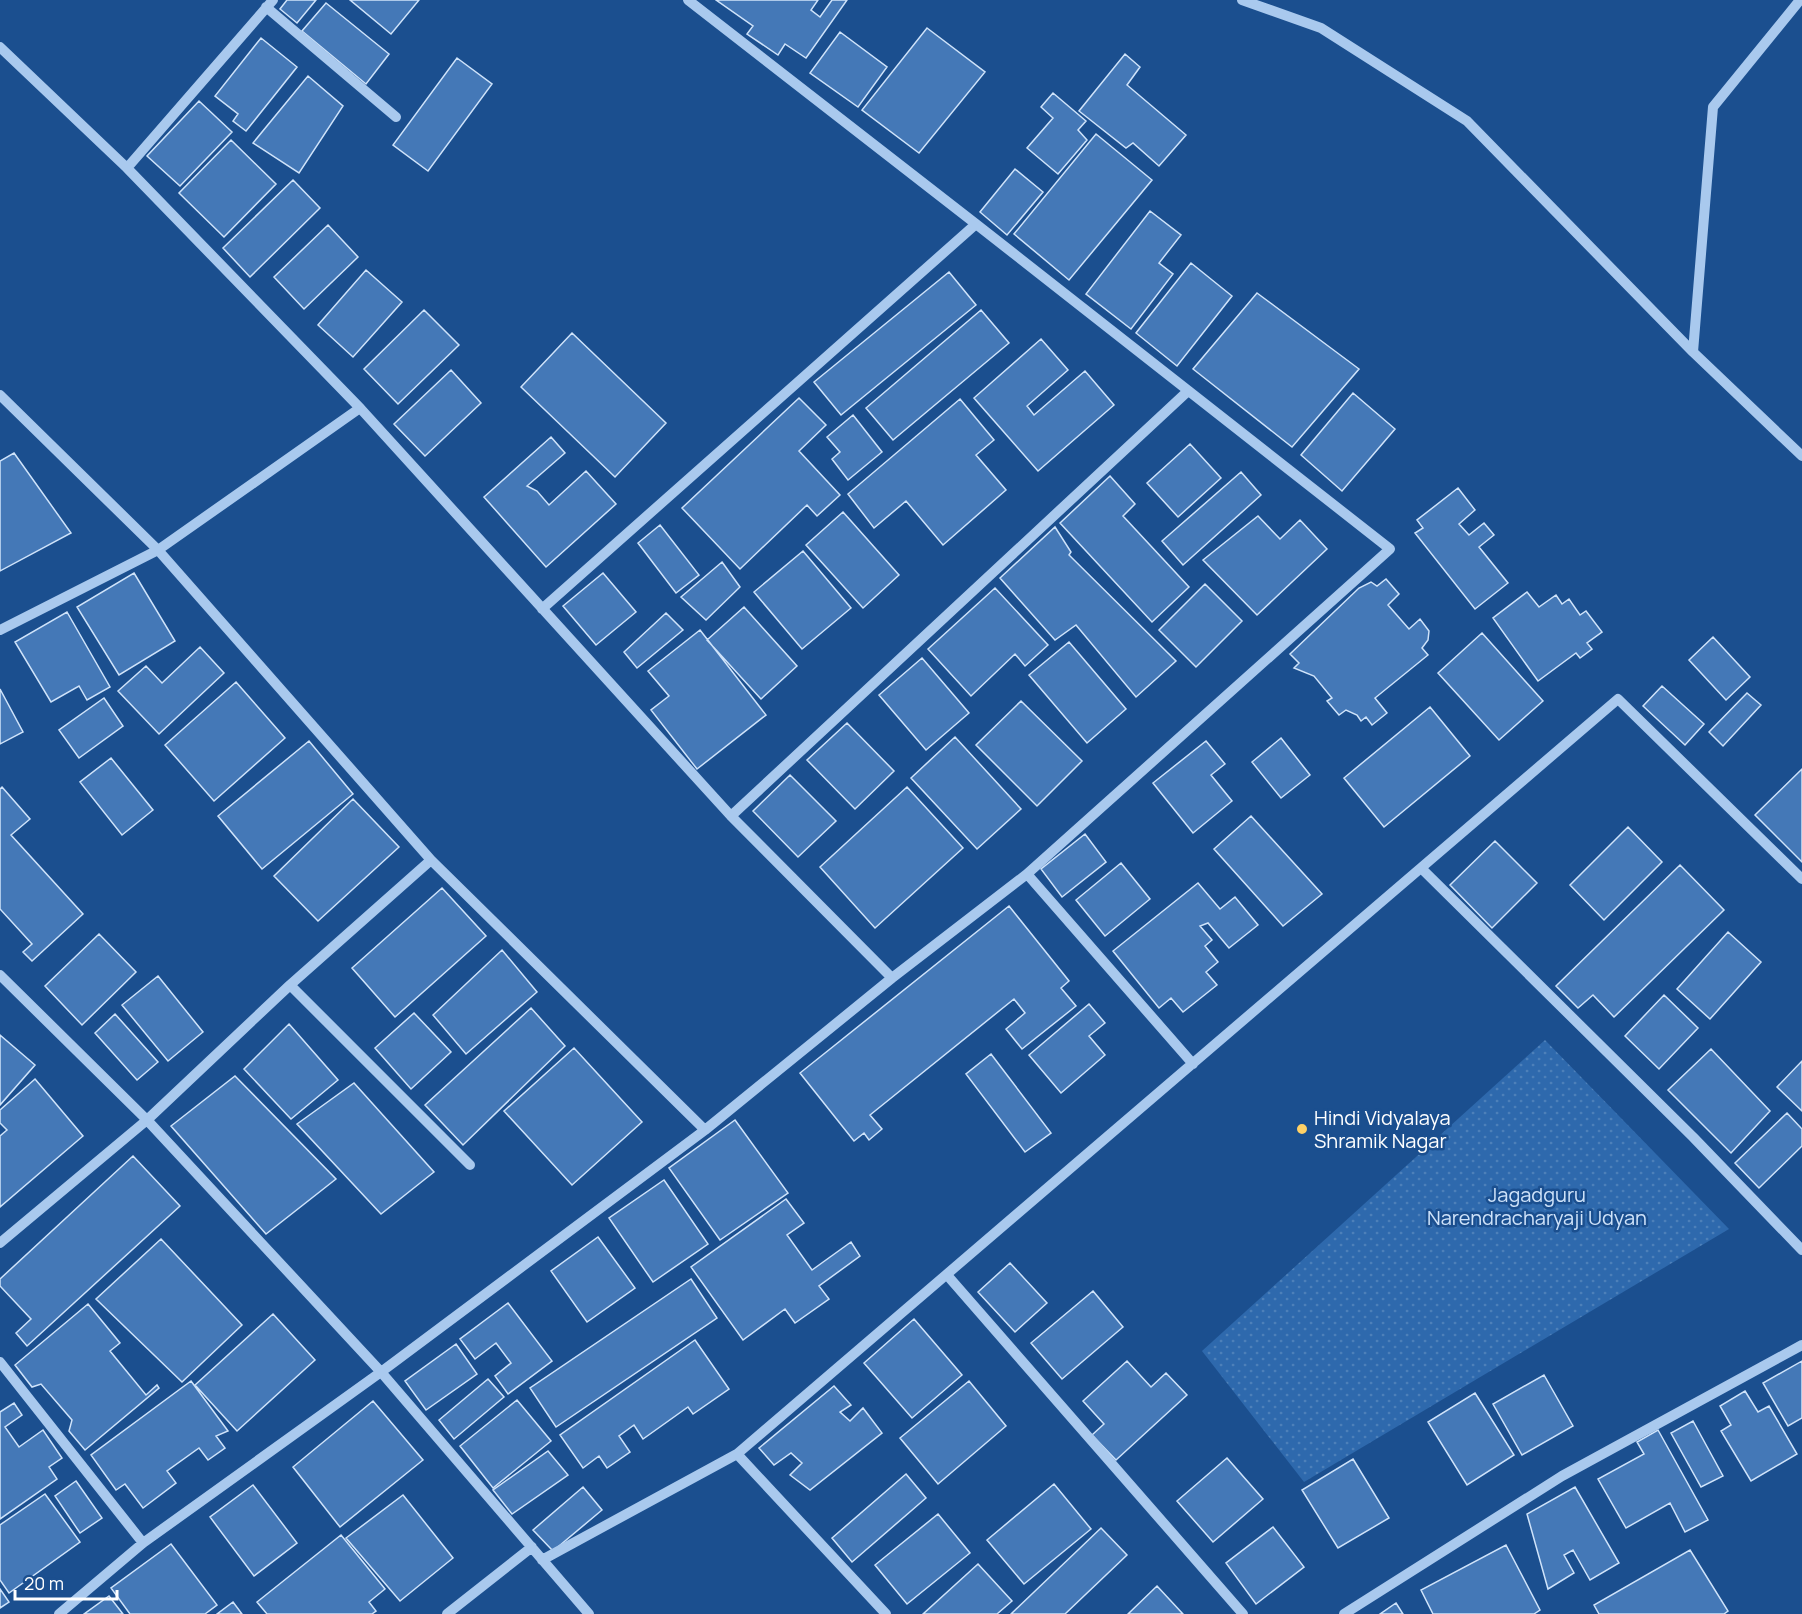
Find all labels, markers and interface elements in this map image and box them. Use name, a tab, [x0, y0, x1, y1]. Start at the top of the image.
place label: Hindi Vidyalaya Shramik Nagar	[1314, 1104, 1451, 1154]
marker: Hindi Vidyalaya Shramik Nagar	[1295, 1122, 1309, 1136]
park label: Jagadguru Narendracharyaji Udyan	[1427, 1181, 1647, 1231]
scale bar	[15, 1563, 117, 1601]
text: 20 m	[24, 1571, 64, 1595]

